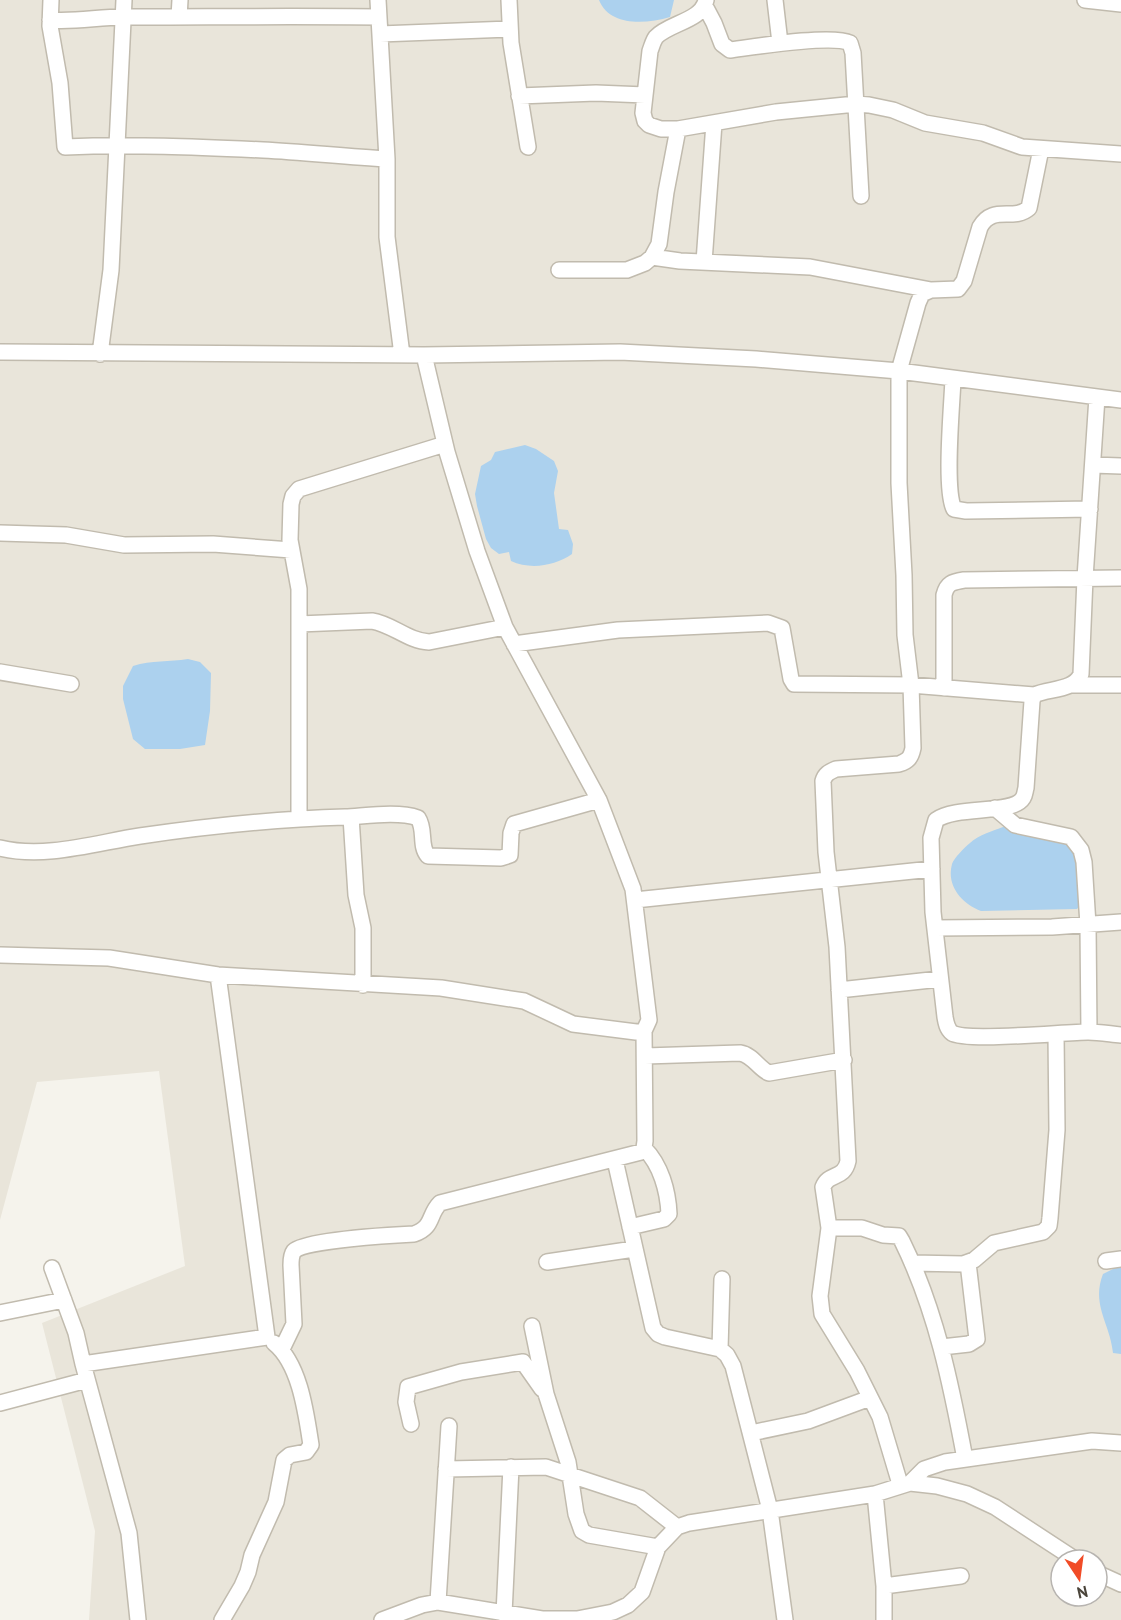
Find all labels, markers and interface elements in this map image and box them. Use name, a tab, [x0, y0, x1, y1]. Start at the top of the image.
north arrow	[1049, 1548, 1109, 1608]
text: N	[1075, 1582, 1090, 1604]

